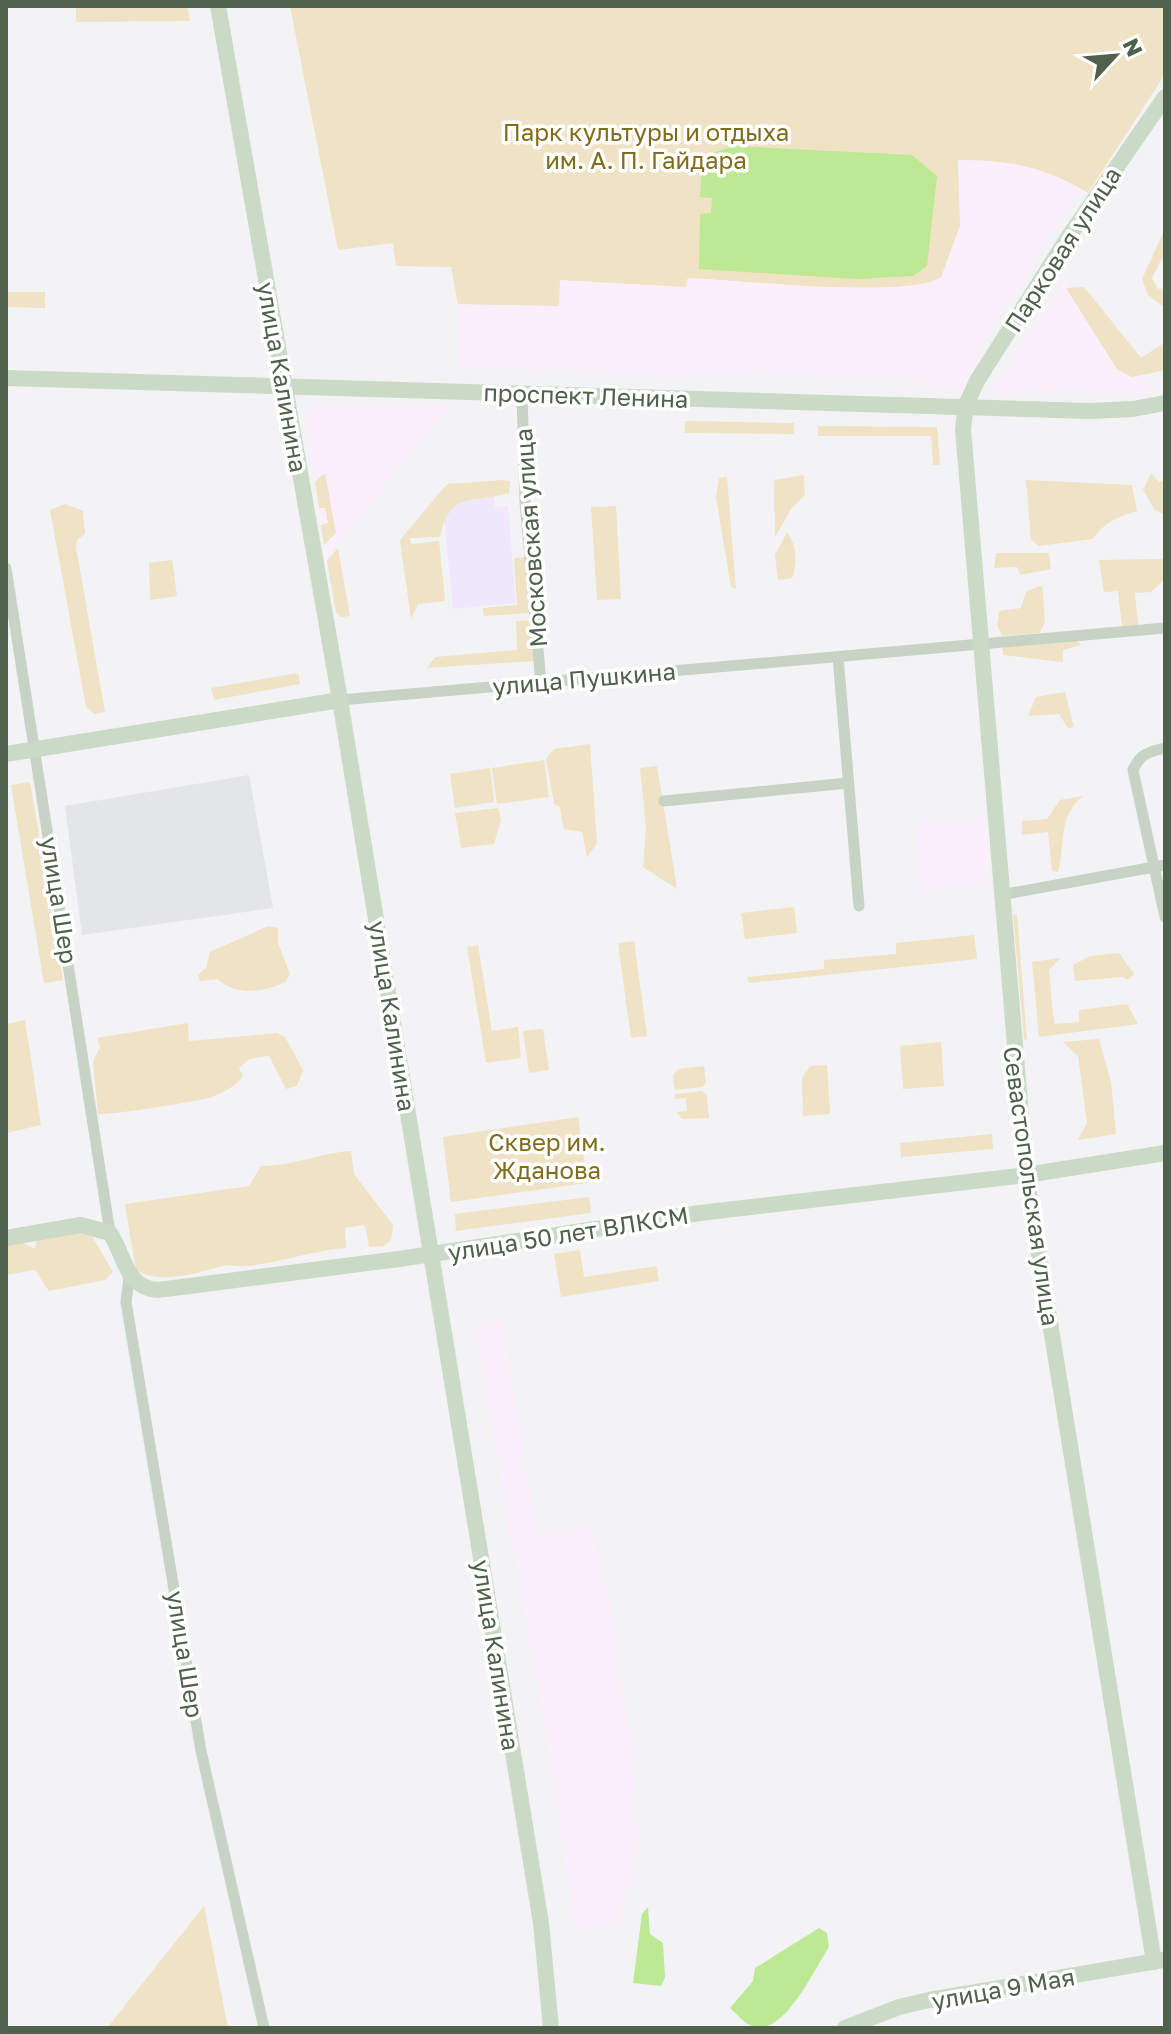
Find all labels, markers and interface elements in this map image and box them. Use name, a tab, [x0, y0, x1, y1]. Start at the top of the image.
north arrow	[1075, 16, 1155, 96]
text: N	[1118, 34, 1149, 60]
park label: Парк культуры и отдыха им. А. П. Гайдара	[503, 117, 789, 174]
street label: Парковая улица	[998, 161, 1126, 337]
street label: улица Калинина	[252, 280, 314, 474]
street label: проспект Ленина	[483, 377, 689, 413]
street label: Московская улица	[508, 427, 552, 649]
street label: улица Пушкина	[491, 656, 677, 700]
street label: улица Шер	[36, 834, 84, 966]
street label: улица Калинина	[364, 919, 422, 1113]
street label: Севастопольская улица	[998, 1044, 1066, 1328]
park label: Сквер им. Жданова	[488, 1127, 606, 1184]
street label: улица 50 лет ВЛКСМ	[446, 1200, 690, 1266]
street label: улица Калинина	[468, 1558, 526, 1752]
street label: улица Шер	[162, 1588, 210, 1720]
street label: улица 9 Мая	[929, 1961, 1077, 2015]

